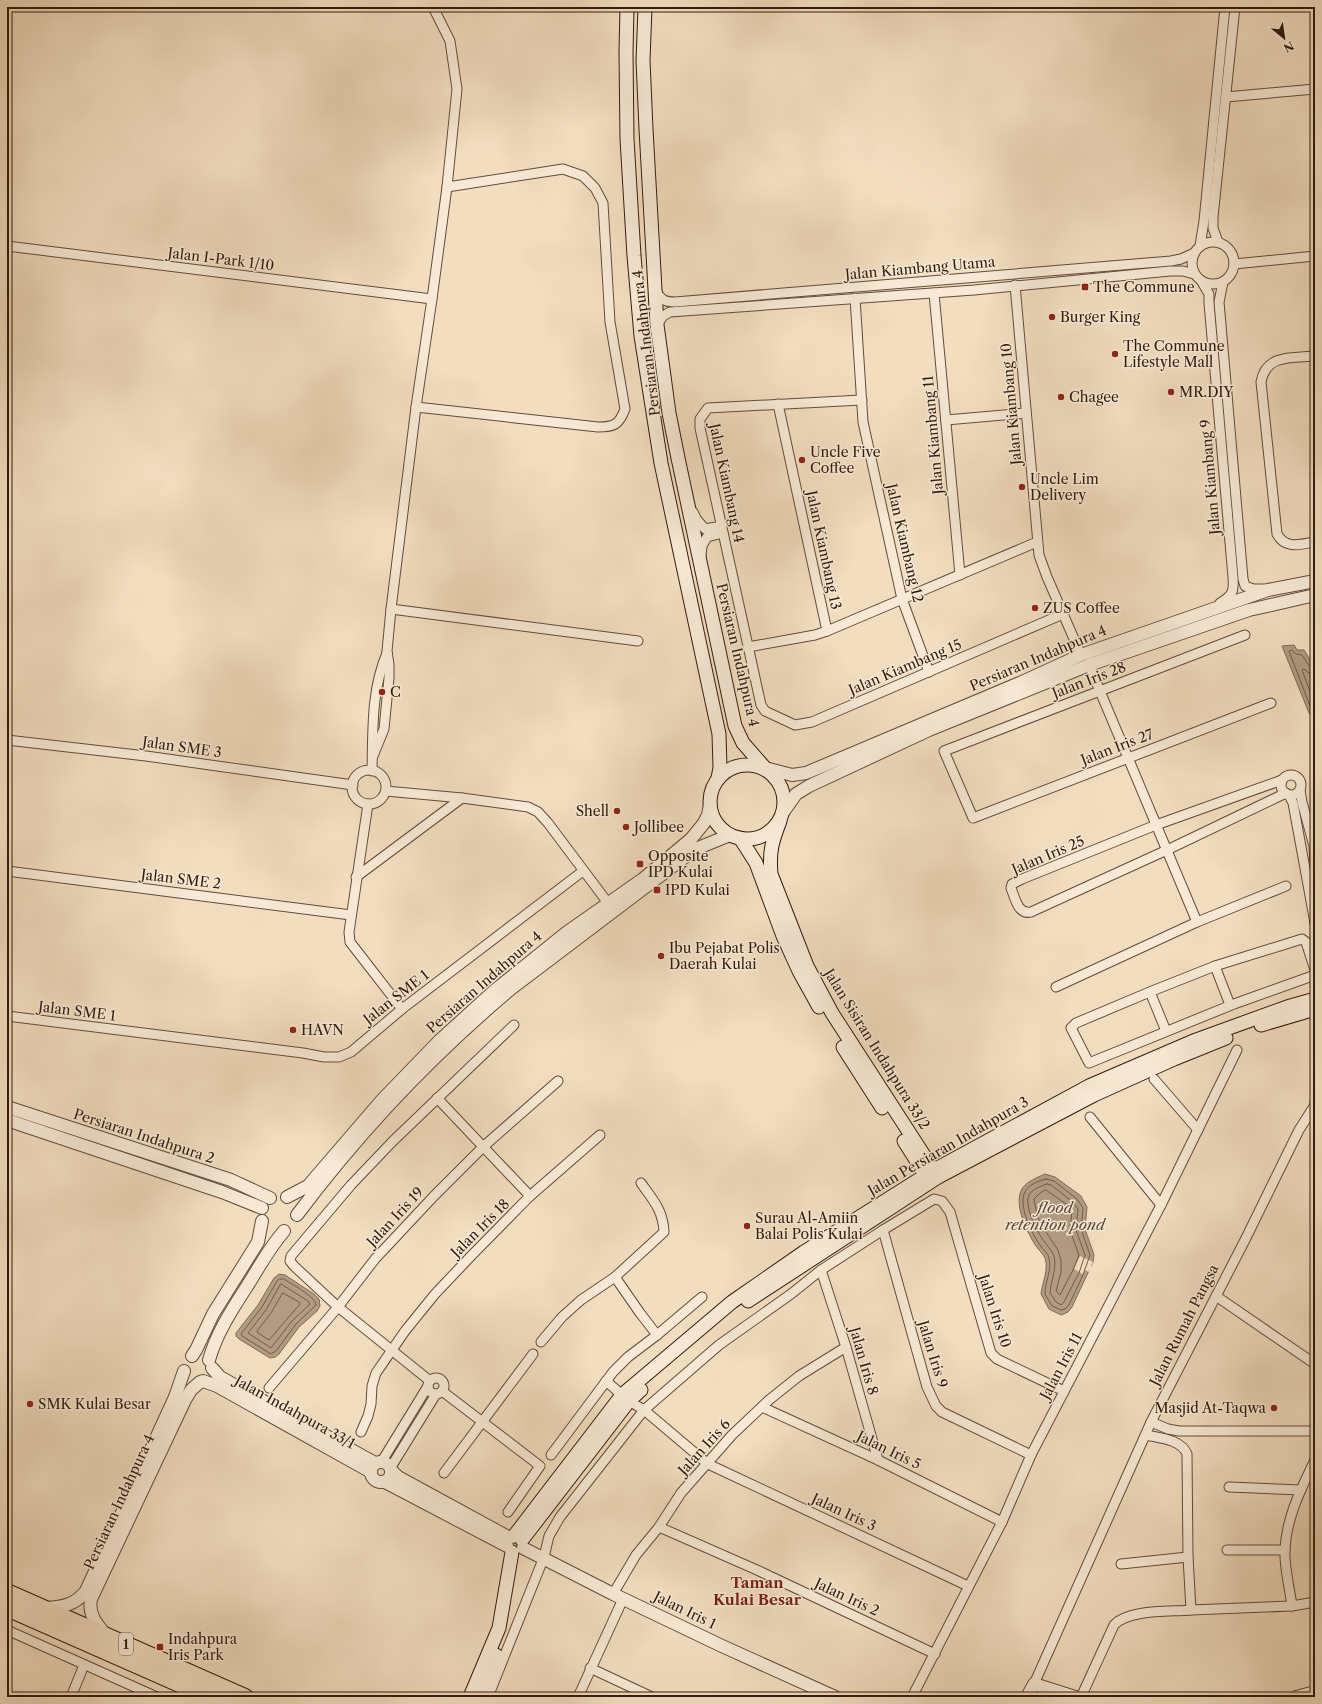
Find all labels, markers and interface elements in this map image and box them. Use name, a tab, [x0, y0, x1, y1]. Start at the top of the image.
north arrow	[1264, 18, 1304, 58]
text: N	[1281, 38, 1296, 55]
street label: Jalan I-Park 1/10	[165, 243, 275, 274]
street label: Jalan Kiambang Utama	[842, 252, 996, 284]
street label: Persiaran Indahpura 4	[628, 269, 664, 417]
place label: The Commune	[1093, 278, 1195, 296]
marker: The Commune	[1080, 282, 1090, 292]
place label: Burger King	[1060, 308, 1141, 326]
marker: Burger King	[1047, 312, 1057, 322]
place label: The Commune Lifestyle Mall	[1123, 337, 1225, 371]
street label: Jalan Kiambang 10	[997, 342, 1025, 468]
marker: The Commune Lifestyle Mall	[1110, 349, 1120, 359]
street label: Jalan Kiambang 11	[919, 375, 947, 497]
place label: MR.DIY	[1179, 383, 1235, 401]
marker: MR.DIY	[1166, 387, 1176, 397]
place label: Chagee	[1069, 388, 1119, 406]
marker: Chagee	[1056, 392, 1066, 402]
street label: Jalan Kiambang 9	[1196, 419, 1224, 537]
street label: Jalan Kiambang 14	[705, 420, 748, 544]
place label: Uncle Five Coffee	[810, 443, 881, 477]
marker: Uncle Five Coffee	[797, 455, 807, 465]
place label: Uncle Lim Delivery	[1030, 470, 1099, 504]
street label: Jalan Kiambang 12	[882, 480, 927, 604]
marker: Uncle Lim Delivery	[1017, 482, 1027, 492]
street label: Jalan Kiambang 13	[802, 487, 845, 611]
street label: Persiaran Indahpura 4	[713, 581, 763, 729]
place label: ZUS Coffee	[1043, 599, 1120, 617]
marker: ZUS Coffee	[1030, 603, 1040, 613]
street label: Persiaran Indahpura 4	[967, 621, 1109, 695]
street label: Jalan Kiambang 15	[844, 635, 964, 700]
street label: Jalan Iris 28	[1048, 658, 1129, 703]
place label: C	[390, 683, 401, 701]
marker: C	[377, 687, 387, 697]
street label: Jalan Iris 27	[1076, 725, 1156, 770]
street label: Jalan SME 3	[139, 732, 223, 761]
place label: Shell	[576, 802, 609, 820]
marker: Shell	[612, 806, 622, 816]
place label: Jollibee	[632, 818, 684, 836]
marker: Jollibee	[621, 822, 631, 832]
street label: Jalan Iris 25	[1007, 832, 1087, 879]
place label: Opposite IPD Kulai	[648, 847, 713, 881]
marker: Opposite IPD Kulai	[635, 859, 645, 869]
street label: Jalan SME 2	[138, 865, 222, 893]
place label: IPD Kulai	[665, 881, 730, 899]
marker: IPD Kulai	[652, 885, 662, 895]
street label: Persiaran Indahpura 4	[423, 927, 545, 1037]
place label: Ibu Pejabat Polis Daerah Kulai	[669, 939, 780, 973]
marker: Ibu Pejabat Polis Daerah Kulai	[656, 951, 666, 961]
street label: Jalan Sisiran Indahpura 33/2	[819, 964, 934, 1133]
street label: Jalan SME 1	[358, 966, 432, 1029]
street label: Jalan SME 1	[35, 997, 117, 1025]
place label: HAVN	[301, 1021, 344, 1039]
marker: HAVN	[288, 1025, 298, 1035]
street label: Jalan Persiaran Indahpura 3	[863, 1093, 1032, 1200]
street label: Persiaran Indahpura 2	[71, 1105, 217, 1167]
street label: Jalan Iris 19	[361, 1183, 427, 1252]
street label: Jalan Iris 18	[445, 1195, 513, 1263]
water label: flood retention pond	[1004, 1198, 1107, 1234]
place label: Surau Al-Amiin Balai Polis Kulai	[755, 1209, 863, 1243]
marker: Surau Al-Amiin Balai Polis Kulai	[742, 1221, 752, 1231]
street label: Jalan Rumah Pangsa	[1145, 1261, 1223, 1391]
street label: Jalan Iris 10	[974, 1270, 1015, 1350]
street label: Jalan Iris 9	[914, 1316, 952, 1390]
street label: Jalan Iris 8	[845, 1323, 882, 1397]
street label: Jalan Iris 11	[1035, 1329, 1086, 1404]
street label: Jalan Indahpura 33/1	[230, 1370, 359, 1453]
place label: SMK Kulai Besar	[38, 1395, 151, 1413]
marker: SMK Kulai Besar	[25, 1399, 35, 1409]
place label: Masjid At-Taqwa	[1154, 1399, 1267, 1417]
marker: Masjid At-Taqwa	[1269, 1403, 1279, 1413]
street label: Jalan Iris 6	[673, 1415, 734, 1480]
street label: Jalan Iris 5	[852, 1426, 924, 1473]
street label: Persiaran Indahpura 4	[80, 1432, 158, 1572]
street label: Jalan Iris 3	[807, 1488, 879, 1535]
district label: Taman Kulai Besar	[713, 1573, 802, 1609]
street label: Jalan Iris 2	[810, 1573, 882, 1620]
street label: Jalan Iris 1	[649, 1586, 719, 1633]
place label: Indahpura Iris Park	[168, 1630, 238, 1664]
road number: 1	[119, 1633, 133, 1655]
marker: Indahpura Iris Park	[155, 1642, 165, 1652]

